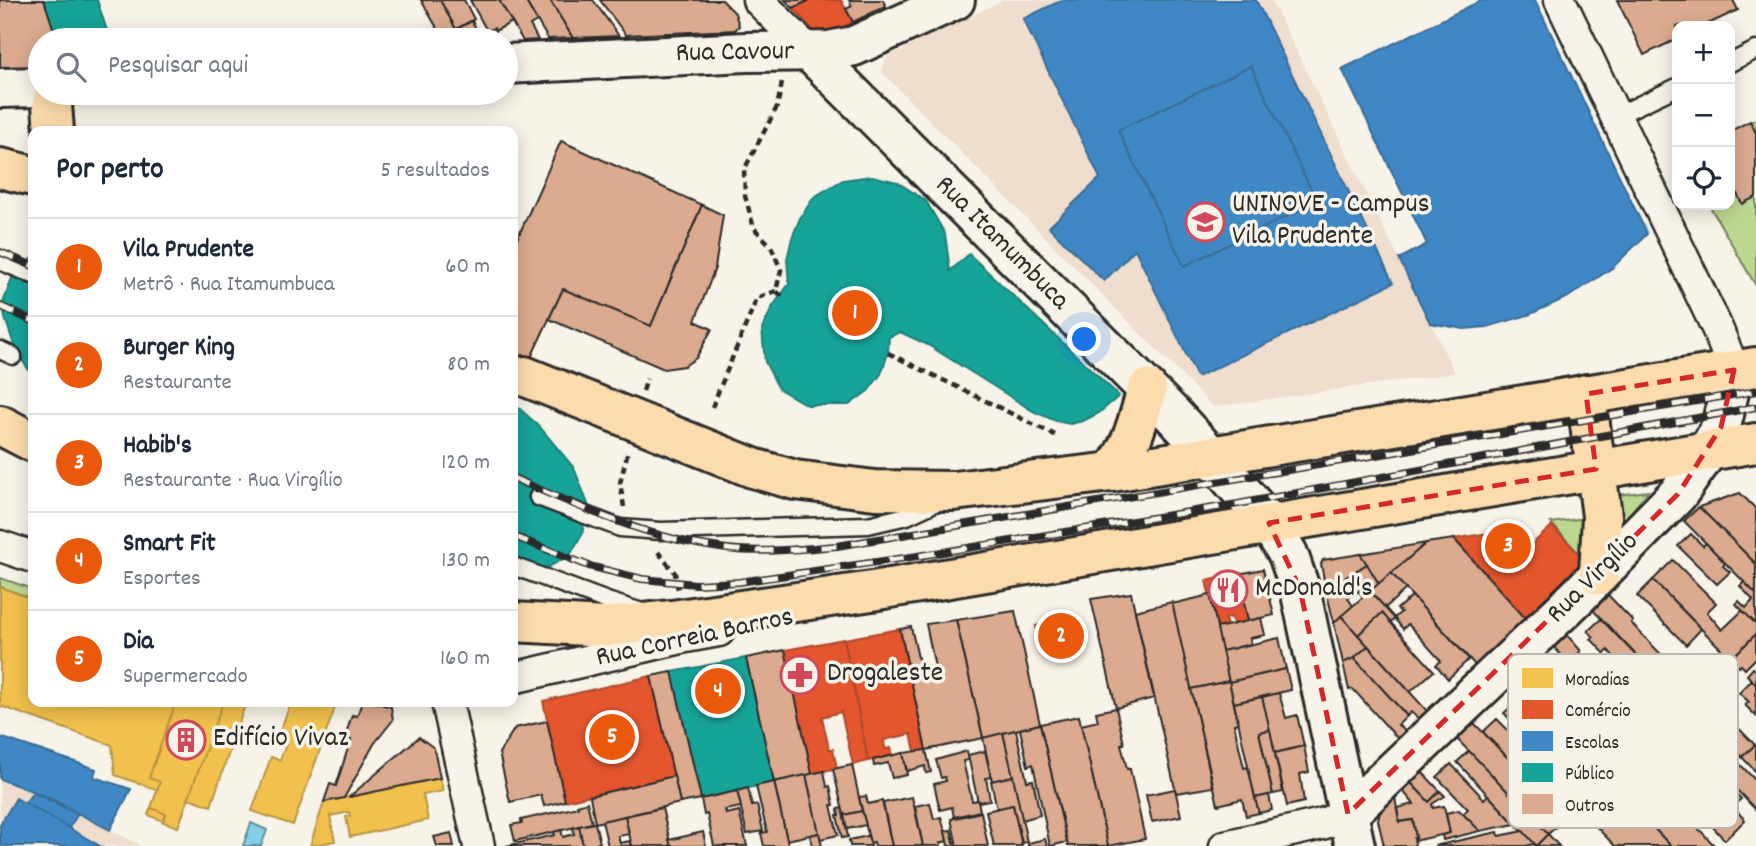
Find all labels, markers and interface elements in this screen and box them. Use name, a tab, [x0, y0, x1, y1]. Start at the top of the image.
map controls	[1672, 21, 1735, 210]
button: +	[1672, 21, 1735, 84]
search box	[28, 28, 518, 105]
street label: Rua Cavour	[675, 33, 795, 75]
icon: search	[52, 48, 90, 86]
text: Pesquisar aqui	[108, 48, 248, 85]
button: −	[1672, 84, 1735, 147]
button: locate	[1672, 147, 1735, 210]
text: Por perto	[56, 150, 164, 193]
text: 5 resultados	[380, 155, 490, 188]
street label: Rua Itamumbuca	[924, 167, 1078, 321]
place label: UNINOVE - Campus Vila Prudente	[1232, 186, 1429, 258]
school or university icon: UNINOVE - Campus Vila Prudente	[1184, 201, 1226, 243]
text: Vila Prudente	[123, 232, 254, 269]
text: 1	[76, 251, 82, 284]
text: 60 m	[445, 251, 490, 284]
text: Metrô · Rua Itamumbuca	[123, 269, 335, 302]
pin: 1	[832, 287, 878, 339]
your location	[1067, 322, 1101, 356]
text: Burger King	[123, 330, 235, 367]
text: 2	[74, 349, 84, 382]
text: 80 m	[447, 349, 490, 382]
text: Restaurante	[123, 367, 232, 400]
text: Habib's	[123, 428, 192, 465]
text: 3	[74, 447, 84, 480]
text: 120 m	[441, 447, 490, 480]
text: Restaurante · Rua Virgílio	[123, 465, 343, 498]
pin: 3	[1485, 520, 1531, 572]
street label: Rua Virgílio	[1539, 524, 1649, 634]
text: Smart Fit	[123, 526, 216, 563]
text: 4	[74, 545, 84, 578]
text: 130 m	[441, 545, 490, 578]
text: Esportes	[123, 563, 201, 596]
restaurant icon: McDonald's	[1207, 569, 1249, 611]
place label: McDonald's	[1255, 570, 1373, 610]
street label: Rua Correia Barros	[593, 599, 797, 679]
pin: 2	[1038, 610, 1084, 662]
text: Dia	[123, 624, 153, 661]
text: 5	[74, 643, 84, 676]
text: 160 m	[440, 643, 490, 676]
pharmacy icon: Drogaleste	[779, 654, 821, 696]
legend	[1508, 654, 1738, 828]
place label: Drogaleste	[827, 655, 943, 695]
text: Supermercado	[123, 661, 248, 694]
pin: 4	[695, 665, 741, 717]
text: Moradias	[1565, 668, 1630, 695]
text: Comércio	[1565, 699, 1631, 726]
pin: 5	[589, 711, 635, 763]
building icon: Edifício Vivaz	[165, 719, 207, 761]
place label: Edifício Vivaz	[213, 720, 349, 760]
text: Escolas	[1565, 731, 1619, 758]
text: Público	[1565, 762, 1614, 789]
text: Outros	[1565, 794, 1615, 821]

